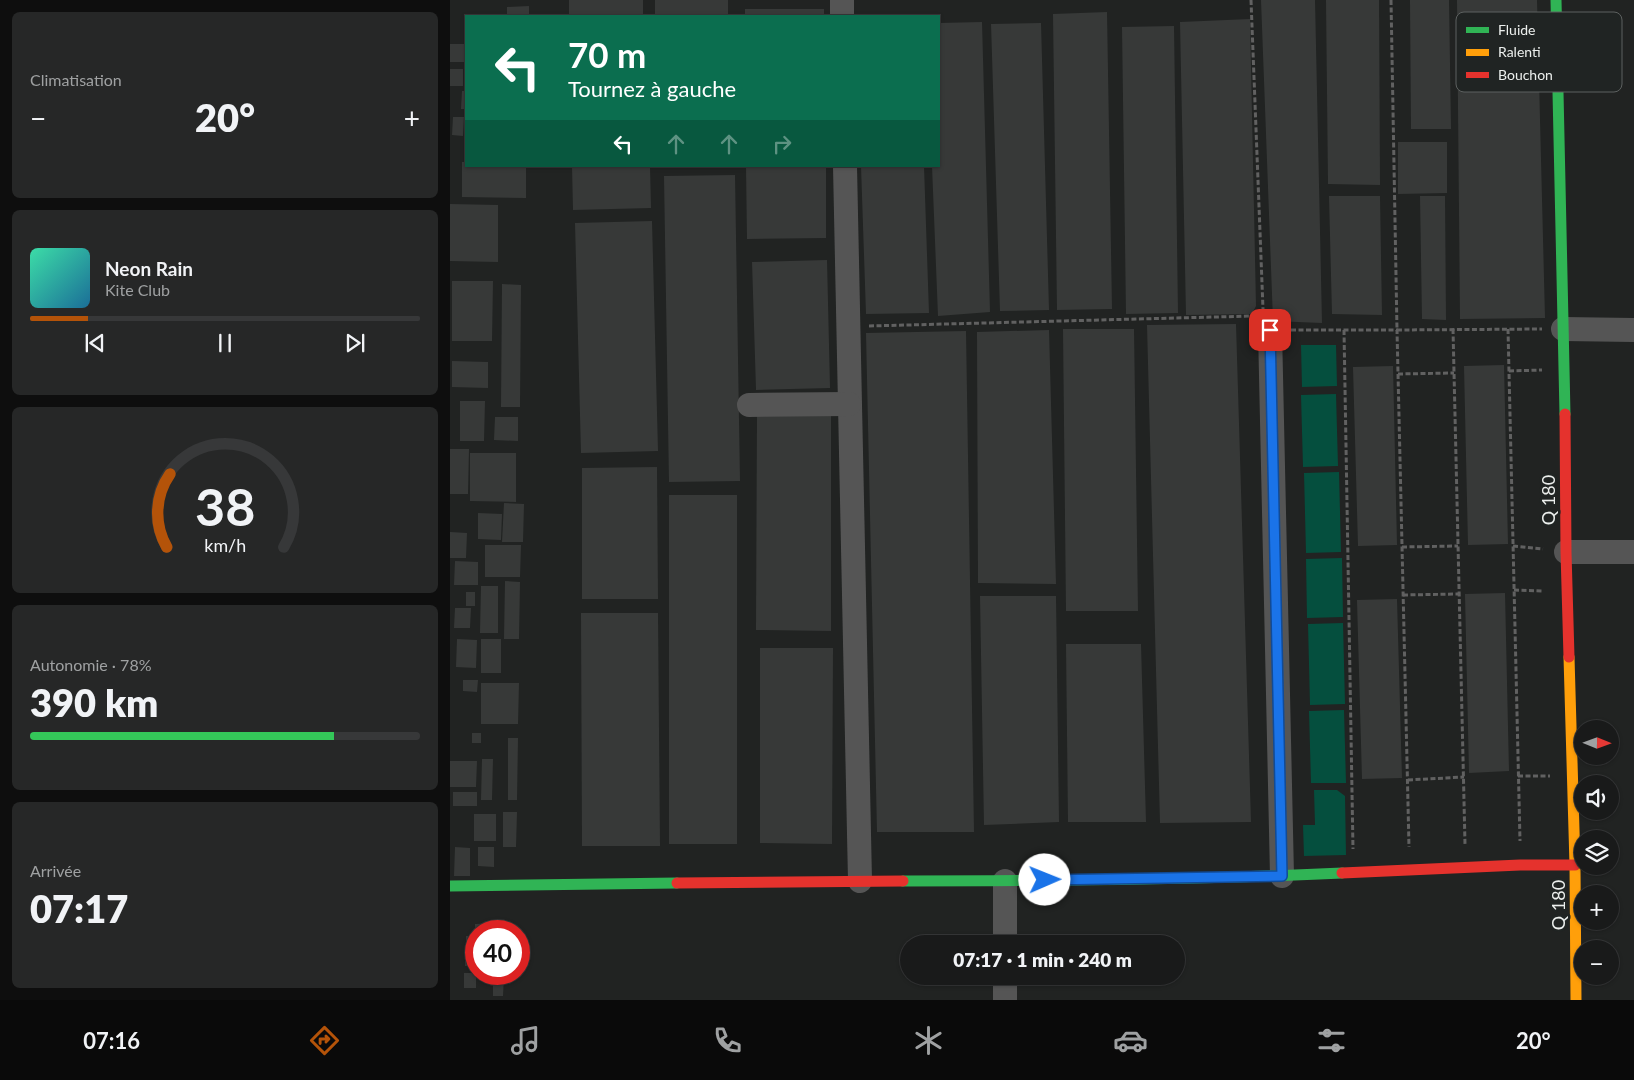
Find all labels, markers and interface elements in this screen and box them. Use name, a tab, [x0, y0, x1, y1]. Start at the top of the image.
legend	[1456, 12, 1622, 92]
text: Fluide	[1498, 21, 1536, 38]
text: 70 m	[568, 33, 646, 75]
icon: left	[485, 35, 550, 100]
text: Ralenti	[1498, 43, 1541, 60]
text: Bouchon	[1498, 66, 1553, 83]
text: Climatisation	[30, 70, 122, 89]
text: Tournez à gauche	[568, 75, 736, 102]
text: 20°	[195, 94, 255, 140]
text: −	[30, 101, 46, 135]
text: +	[404, 101, 420, 135]
icon: left	[609, 130, 637, 158]
icon: ahead	[662, 130, 690, 158]
icon: ahead	[715, 130, 743, 158]
icon: right	[768, 130, 796, 158]
text: Neon Rain	[105, 257, 193, 280]
text: Kite Club	[105, 280, 170, 299]
pin	[1249, 309, 1291, 351]
icon: arrive	[1256, 316, 1284, 344]
icon: previous	[81, 329, 109, 357]
icon: pause	[211, 329, 239, 357]
icon: next	[341, 329, 369, 357]
text: 38	[195, 475, 255, 537]
street label: Q 180	[1537, 475, 1559, 525]
text: km/h	[204, 534, 246, 556]
text: Autonomie · 78%	[30, 655, 152, 674]
text: 390 km	[30, 679, 158, 725]
north arrow	[1574, 720, 1619, 765]
map controls	[1574, 720, 1619, 985]
button: sound	[1574, 775, 1619, 820]
button: layers	[1574, 830, 1619, 875]
position arrow	[1018, 853, 1070, 905]
text: Arrivée	[30, 861, 81, 880]
street label: Q 180	[1547, 880, 1569, 930]
text: 07:17	[30, 885, 128, 931]
button: +	[1574, 885, 1619, 930]
speed limit sign: 40	[465, 920, 530, 985]
button: −	[1574, 940, 1619, 985]
text: 07:17 · 1 min · 240 m	[953, 948, 1132, 971]
icon: directions	[307, 1023, 342, 1058]
icon: music	[508, 1023, 543, 1058]
icon: phone	[710, 1023, 745, 1058]
icon: climate	[911, 1023, 946, 1058]
icon: car	[1113, 1023, 1148, 1058]
icon: filters	[1314, 1023, 1349, 1058]
text: 07:16	[83, 1027, 140, 1054]
text: 20°	[1516, 1027, 1551, 1054]

